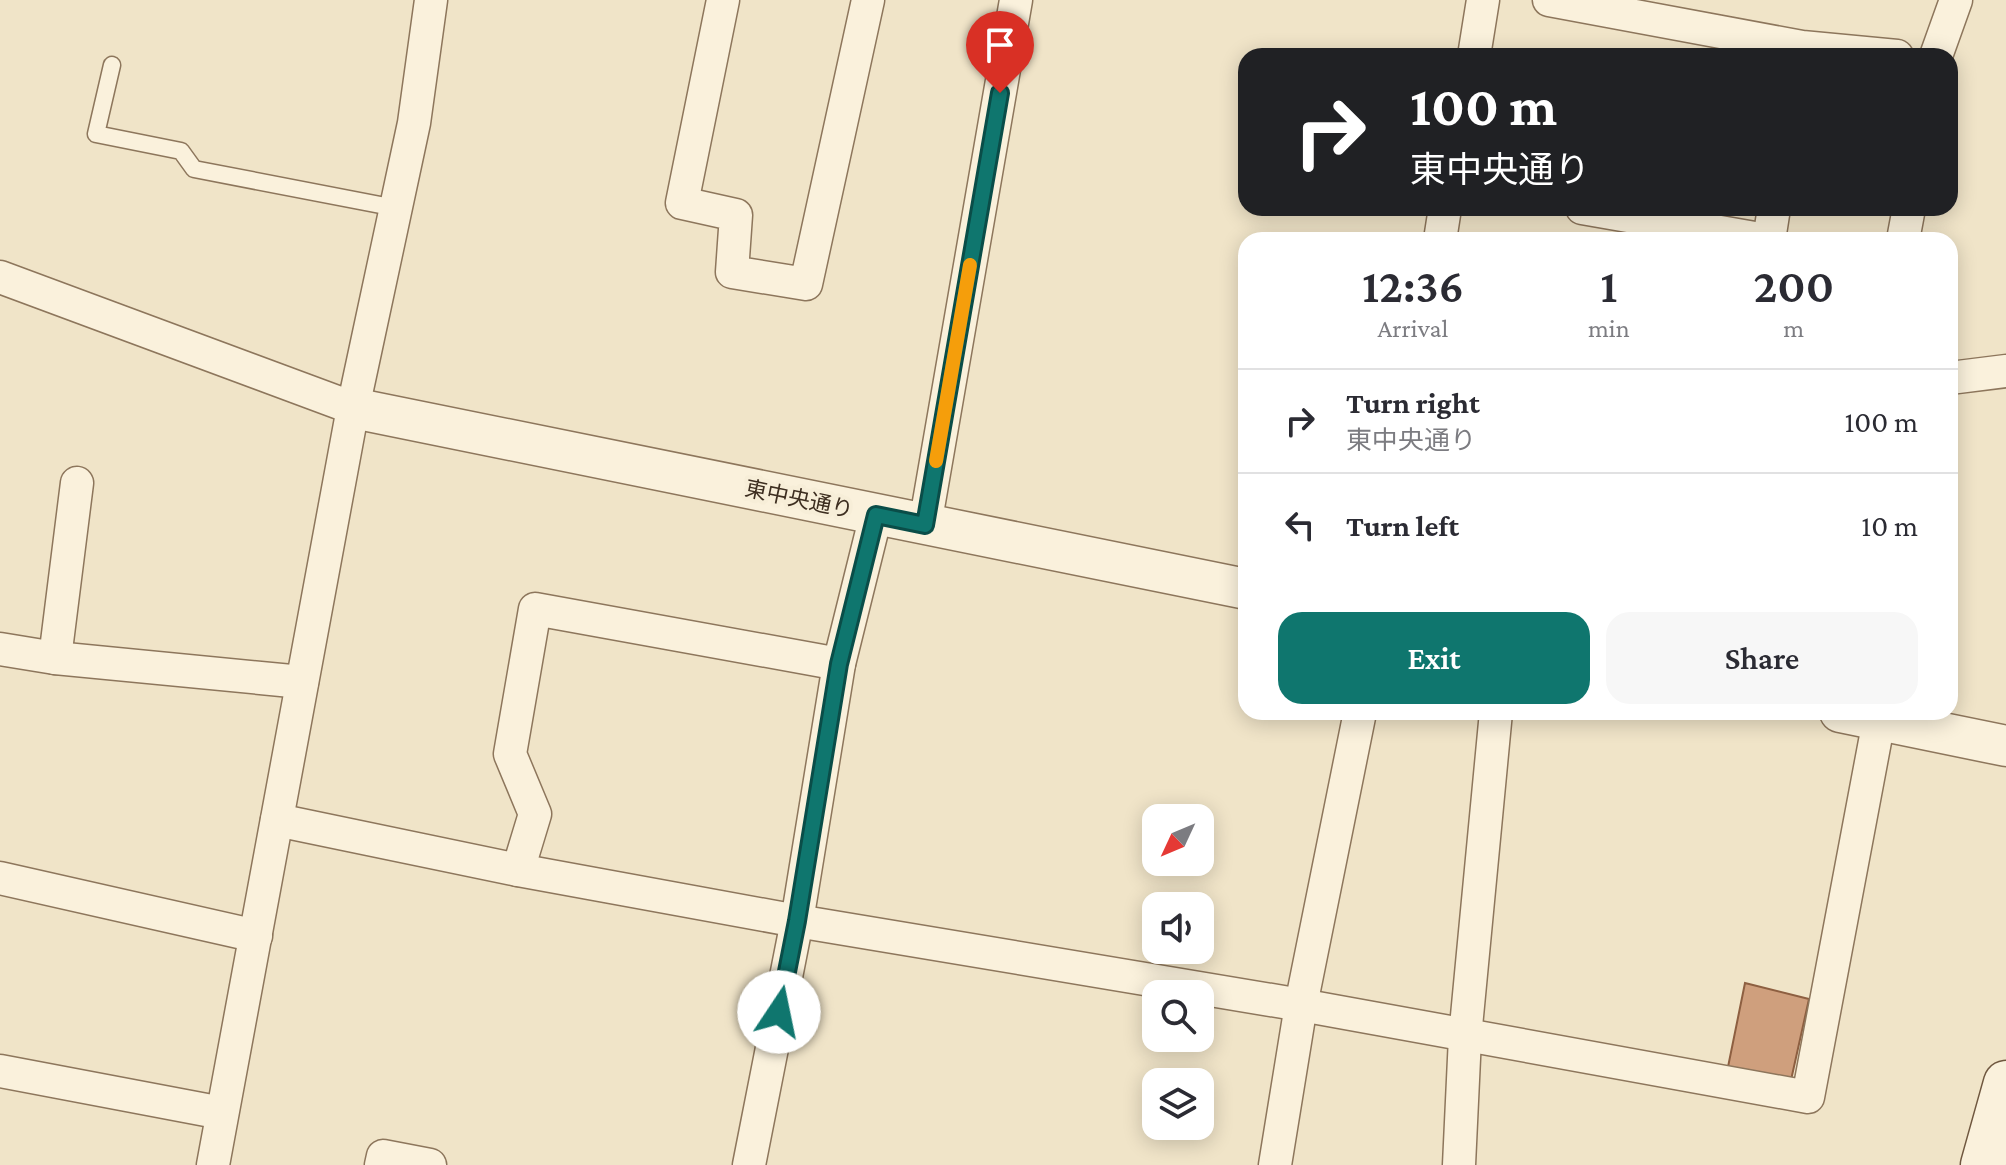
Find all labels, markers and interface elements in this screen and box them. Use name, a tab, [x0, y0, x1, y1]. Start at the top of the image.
pin	[966, 11, 1034, 93]
icon: arrive	[978, 23, 1022, 67]
text: 100 m	[1410, 75, 1557, 137]
icon: right	[1278, 80, 1382, 184]
text: 東中央通り	[1410, 150, 1590, 190]
text: 12:36	[1362, 259, 1464, 312]
text: 1	[1600, 259, 1617, 312]
text: 200	[1754, 259, 1834, 312]
text: Arrival	[1378, 314, 1448, 343]
text: min	[1588, 314, 1630, 343]
text: m	[1783, 314, 1804, 343]
text: Turn right	[1346, 386, 1480, 419]
icon: right	[1278, 399, 1322, 443]
text: 100 m	[1844, 405, 1918, 438]
text: 東中央通り	[1346, 426, 1476, 455]
street label: 東中央通り	[743, 475, 855, 523]
icon: left	[1278, 503, 1322, 547]
text: Turn left	[1346, 509, 1459, 542]
text: 10 m	[1861, 509, 1918, 542]
button: Exit	[1278, 612, 1590, 704]
button: Share	[1606, 612, 1918, 704]
north arrow	[1142, 804, 1214, 876]
map controls	[1142, 804, 1214, 1140]
button: sound	[1142, 892, 1214, 964]
position arrow	[737, 970, 821, 1054]
button: search	[1142, 980, 1214, 1052]
button: layers	[1142, 1068, 1214, 1140]

